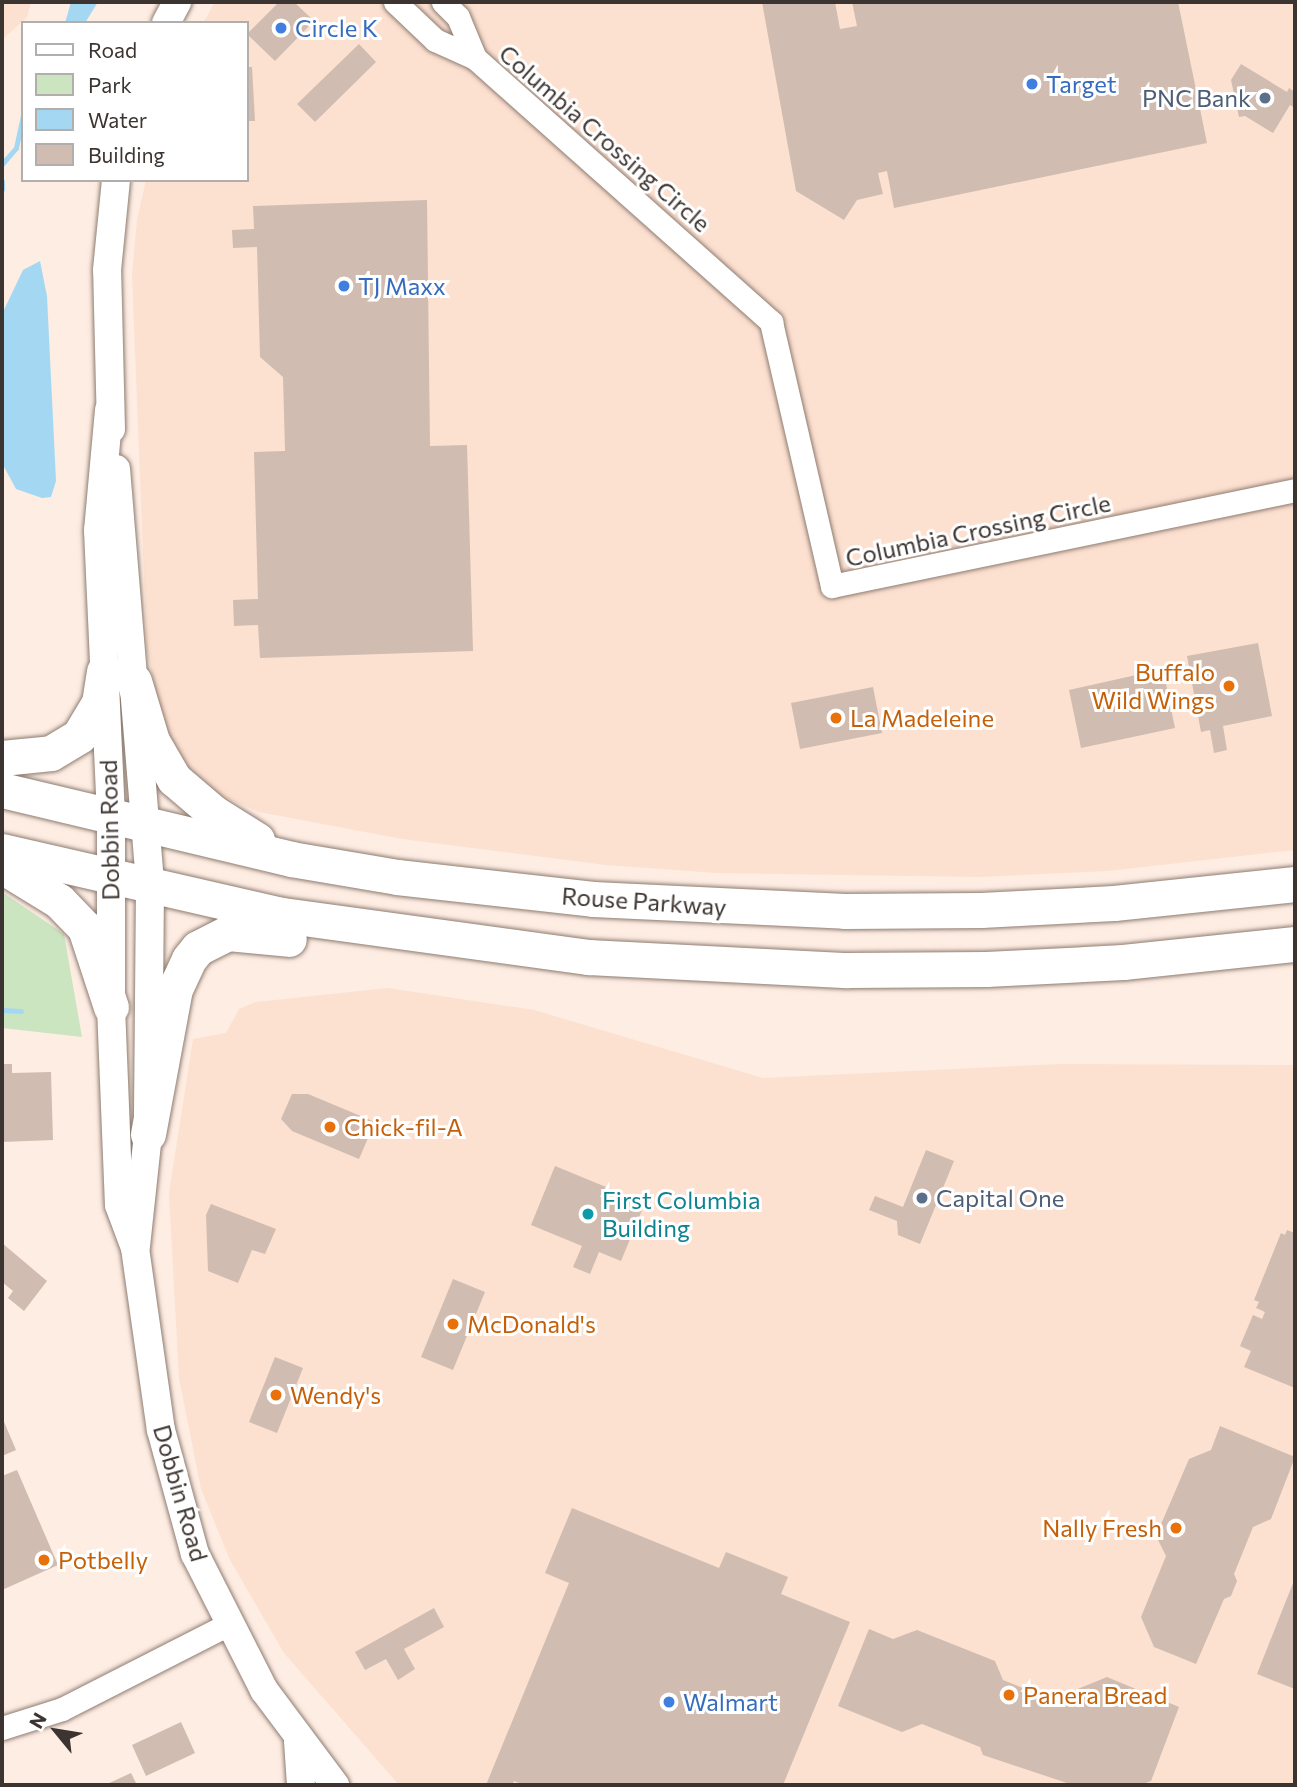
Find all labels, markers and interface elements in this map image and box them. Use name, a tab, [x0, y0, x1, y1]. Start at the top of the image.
place label: Circle K	[295, 14, 378, 42]
marker: Circle K	[273, 20, 289, 36]
legend	[21, 21, 248, 182]
text: Road	[88, 37, 137, 62]
street label: Columbia Crossing Circle	[494, 39, 716, 237]
place label: Target	[1046, 70, 1117, 98]
text: Park	[88, 72, 132, 97]
marker: Target	[1024, 76, 1040, 92]
place label: PNC Bank	[1142, 84, 1251, 112]
marker: PNC Bank	[1257, 90, 1273, 106]
text: Water	[88, 107, 147, 132]
text: Building	[88, 142, 165, 167]
place label: TJ Maxx	[358, 272, 446, 300]
marker: TJ Maxx	[336, 278, 352, 294]
street label: Columbia Crossing Circle	[843, 488, 1113, 572]
place label: Buffalo Wild Wings	[1091, 658, 1215, 714]
marker: Buffalo Wild Wings	[1221, 678, 1237, 694]
place label: La Madeleine	[850, 704, 994, 732]
marker: La Madeleine	[828, 710, 844, 726]
street label: Dobbin Road	[93, 759, 125, 901]
street label: Rouse Parkway	[561, 881, 727, 921]
place label: Chick-fil-A	[344, 1113, 463, 1141]
marker: Chick-fil-A	[322, 1119, 338, 1135]
place label: Capital One	[936, 1184, 1064, 1212]
place label: First Columbia Building	[602, 1186, 761, 1242]
marker: Capital One	[914, 1190, 930, 1206]
marker: First Columbia Building	[580, 1206, 596, 1222]
place label: McDonald's	[467, 1310, 596, 1338]
marker: McDonald's	[445, 1316, 461, 1332]
place label: Wendy's	[290, 1381, 381, 1409]
marker: Wendy's	[268, 1387, 284, 1403]
street label: Dobbin Road	[148, 1421, 214, 1565]
place label: Nally Fresh	[1042, 1514, 1162, 1542]
marker: Nally Fresh	[1168, 1520, 1184, 1536]
place label: Potbelly	[58, 1546, 148, 1574]
marker: Potbelly	[36, 1552, 52, 1568]
place label: Panera Bread	[1023, 1681, 1167, 1709]
marker: Panera Bread	[1001, 1687, 1017, 1703]
place label: Walmart	[683, 1688, 778, 1716]
marker: Walmart	[661, 1694, 677, 1710]
north arrow	[21, 1696, 91, 1766]
text: N	[24, 1708, 51, 1732]

